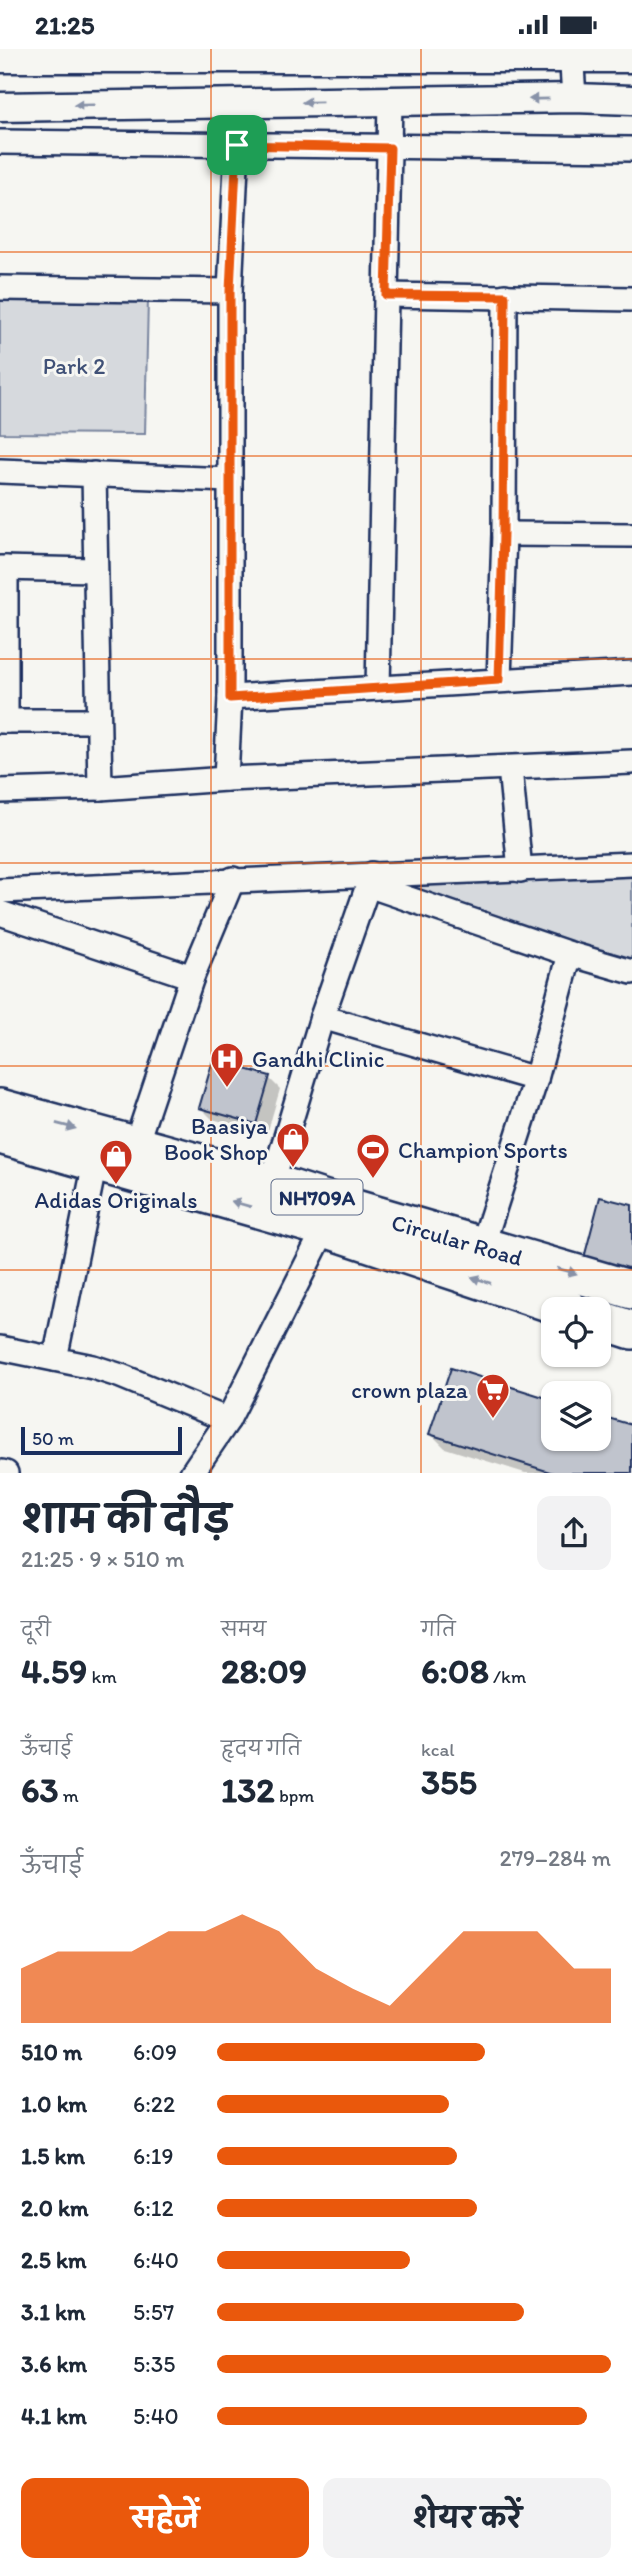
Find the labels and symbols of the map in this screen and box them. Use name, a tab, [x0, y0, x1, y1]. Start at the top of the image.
one-way arrow	[528, 93, 550, 105]
one-way arrow	[301, 97, 323, 108]
one-way arrow	[73, 100, 95, 111]
pin	[207, 115, 267, 175]
park label: Park 2	[43, 352, 105, 380]
hospital icon: Gandhi Clinic	[208, 1040, 246, 1089]
place label: Gandhi Clinic	[252, 1045, 385, 1073]
place label: Baasiya Book Shop	[164, 1112, 268, 1166]
shop icon: Baasiya Book Shop	[274, 1120, 312, 1169]
one-way arrow	[56, 1122, 77, 1132]
sports icon: Champion Sports	[354, 1131, 392, 1180]
place label: Champion Sports	[398, 1136, 568, 1164]
shop icon: Adidas Originals	[97, 1137, 135, 1186]
road number: NH709A	[272, 1179, 362, 1215]
place label: Adidas Originals	[35, 1186, 197, 1214]
one-way arrow	[230, 1199, 251, 1209]
street label: Circular Road	[388, 1208, 526, 1272]
one-way arrow	[556, 1267, 577, 1277]
one-way arrow	[471, 1274, 492, 1285]
supermarket icon: crown plaza	[474, 1371, 512, 1420]
place label: crown plaza	[351, 1376, 468, 1404]
scale bar	[21, 1424, 182, 1456]

